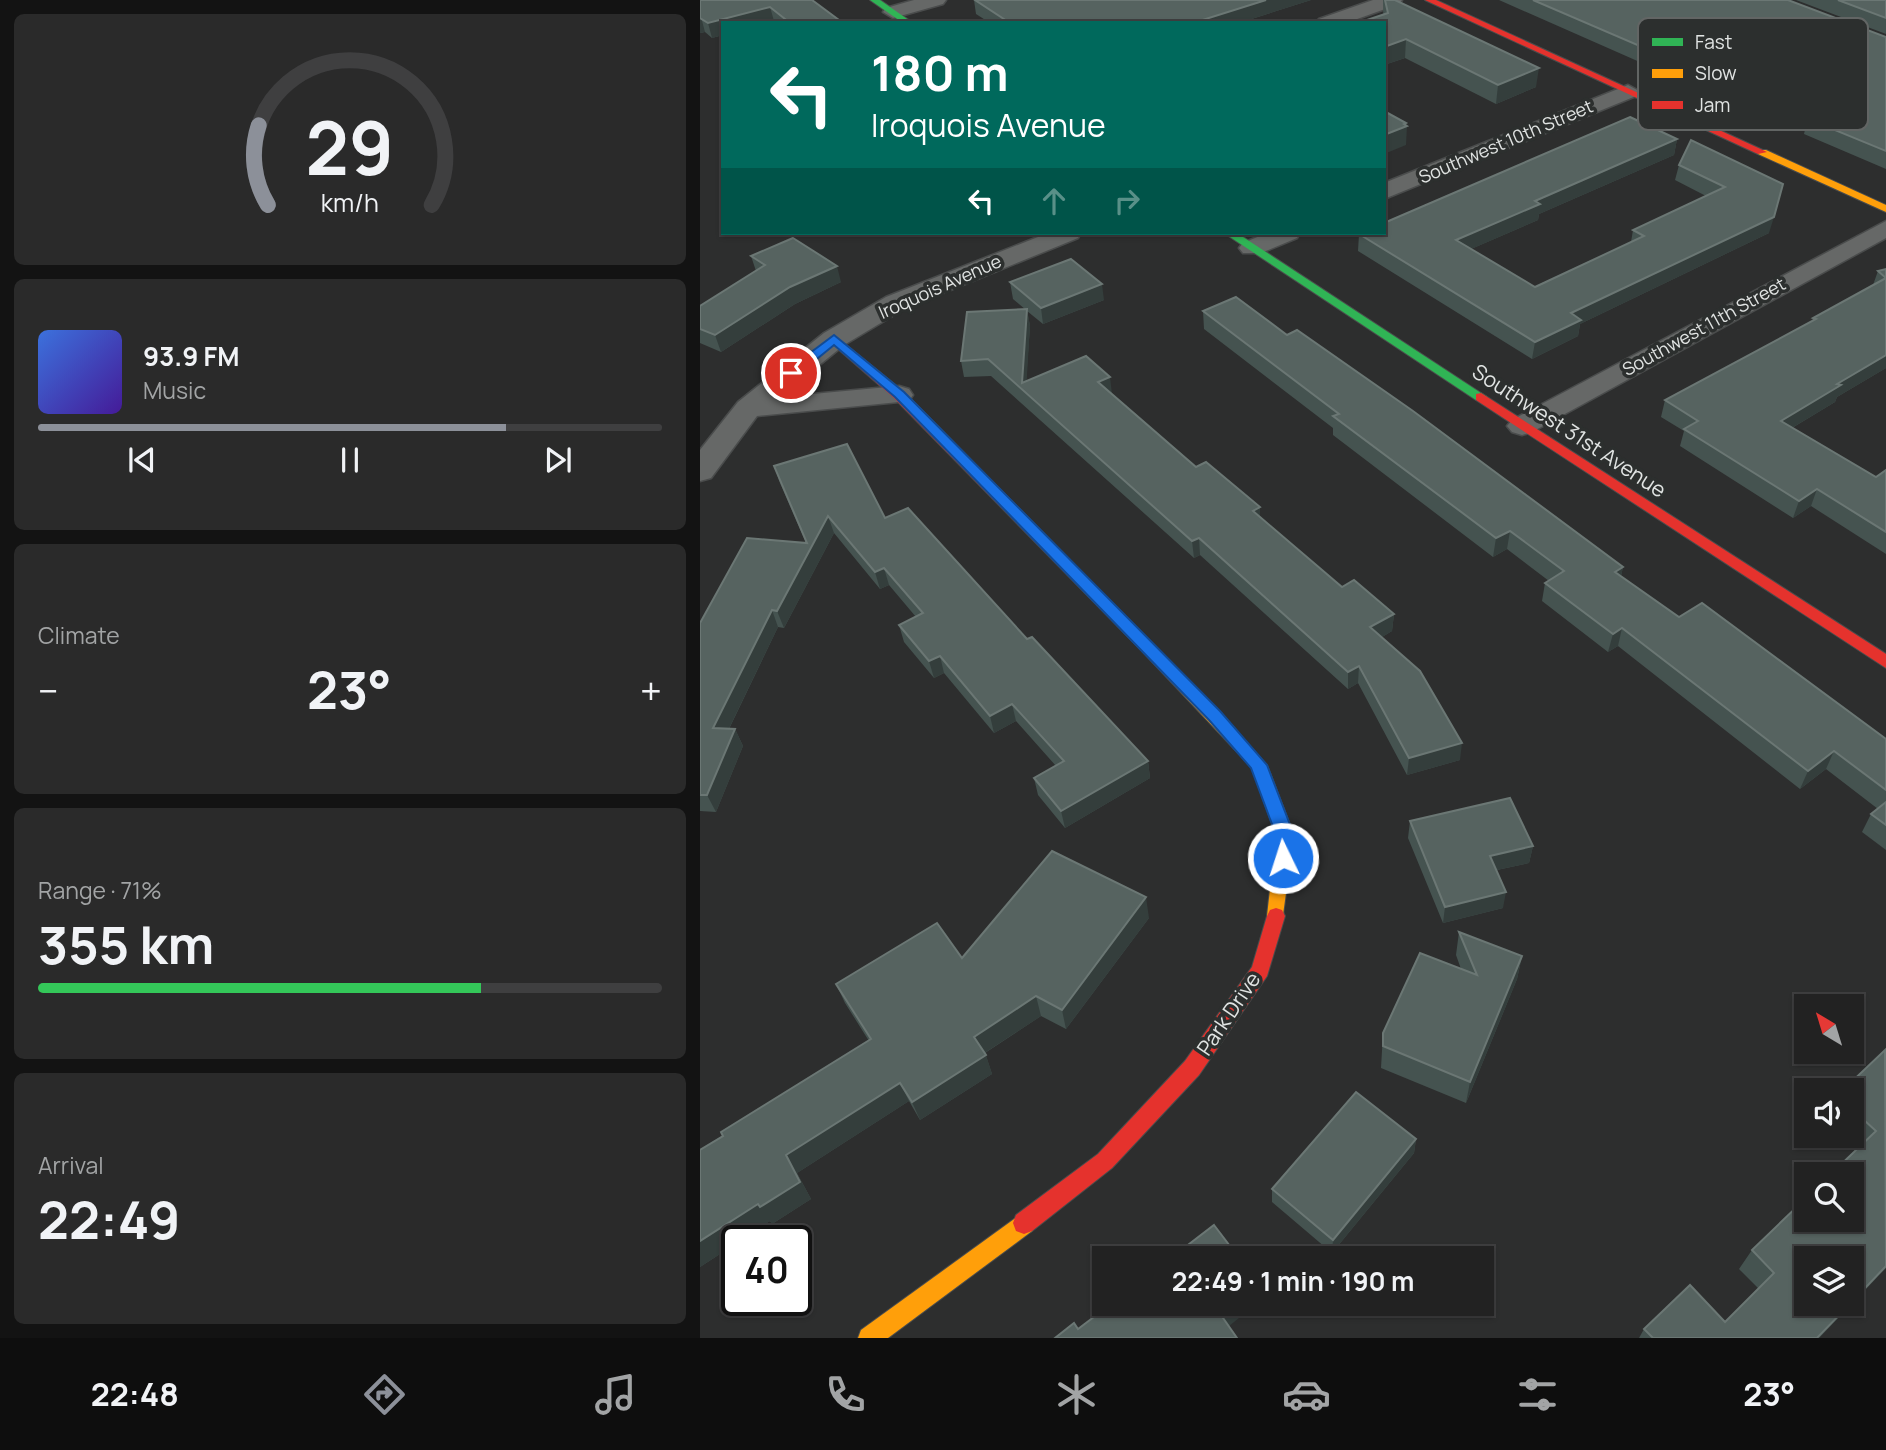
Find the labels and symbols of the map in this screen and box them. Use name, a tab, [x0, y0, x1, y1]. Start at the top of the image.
legend	[1638, 18, 1868, 130]
text: Fast	[1695, 29, 1732, 55]
text: Slow	[1695, 60, 1737, 86]
text: Jam	[1695, 92, 1730, 118]
street label: Southwest 10th Street	[1415, 94, 1596, 189]
street label: Iroquois Avenue	[874, 248, 1005, 324]
street label: Southwest 11th Street	[1618, 271, 1789, 381]
pin	[761, 343, 821, 403]
street label: Southwest 31st Avenue	[1467, 357, 1672, 503]
position arrow	[1246, 821, 1320, 895]
street label: Park Drive	[1190, 966, 1266, 1061]
north arrow	[1794, 994, 1864, 1064]
speed limit sign: 40	[721, 1225, 812, 1316]

